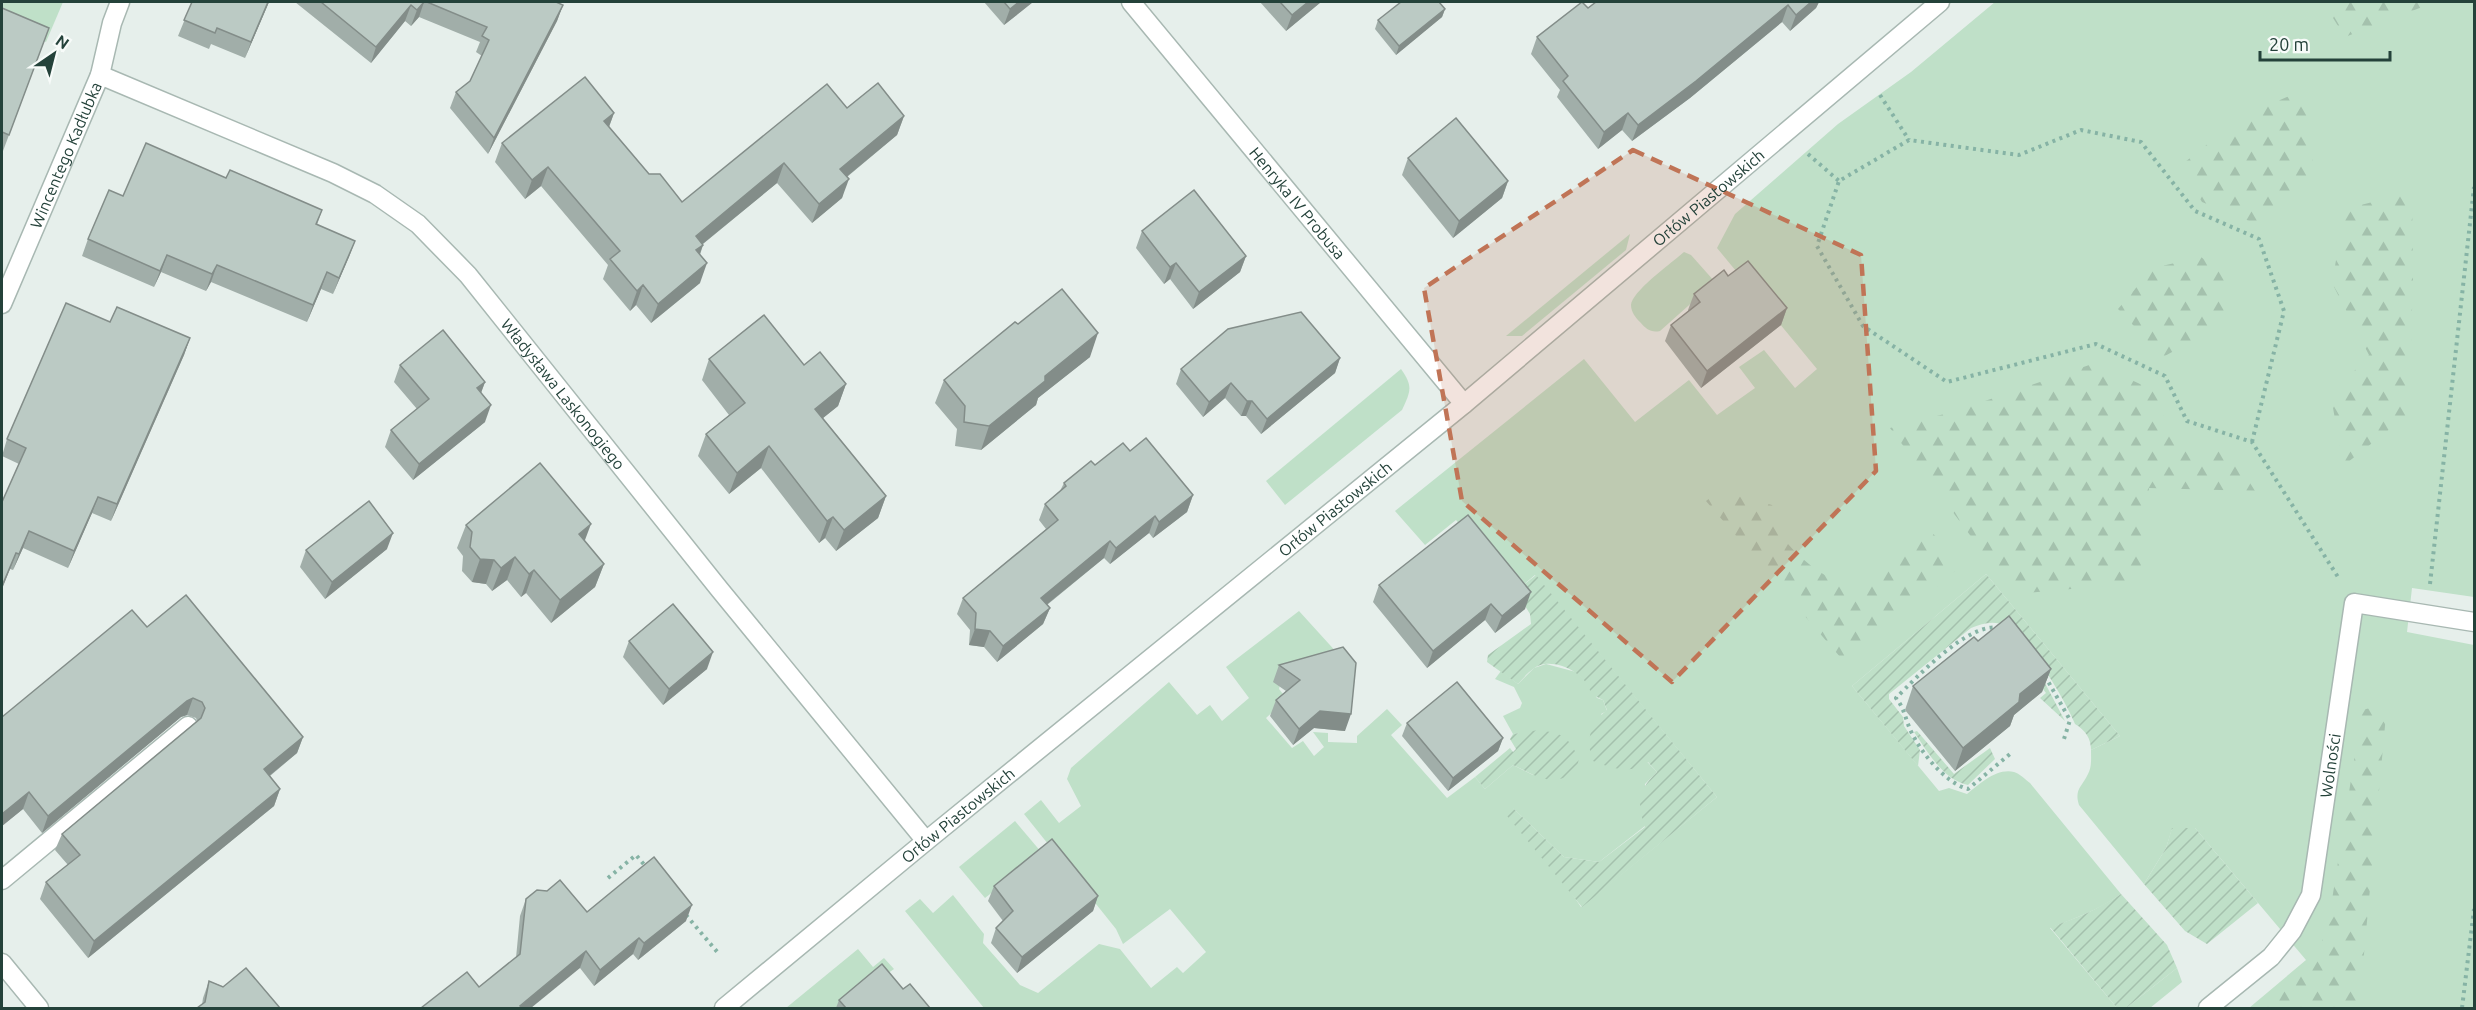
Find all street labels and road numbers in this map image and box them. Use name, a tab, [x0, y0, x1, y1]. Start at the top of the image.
street label: Wincentego Kadłubka	[27, 79, 105, 231]
street label: Henryka IV Probusa	[1246, 143, 1349, 263]
street label: Orłów Piastowskich	[1649, 145, 1768, 250]
street label: Władysława Laskonogiego	[498, 315, 629, 473]
street label: Orłów Piastowskich	[1275, 458, 1395, 560]
street label: Wolności	[2316, 732, 2344, 799]
street label: Orłów Piastowskich	[898, 764, 1018, 867]

